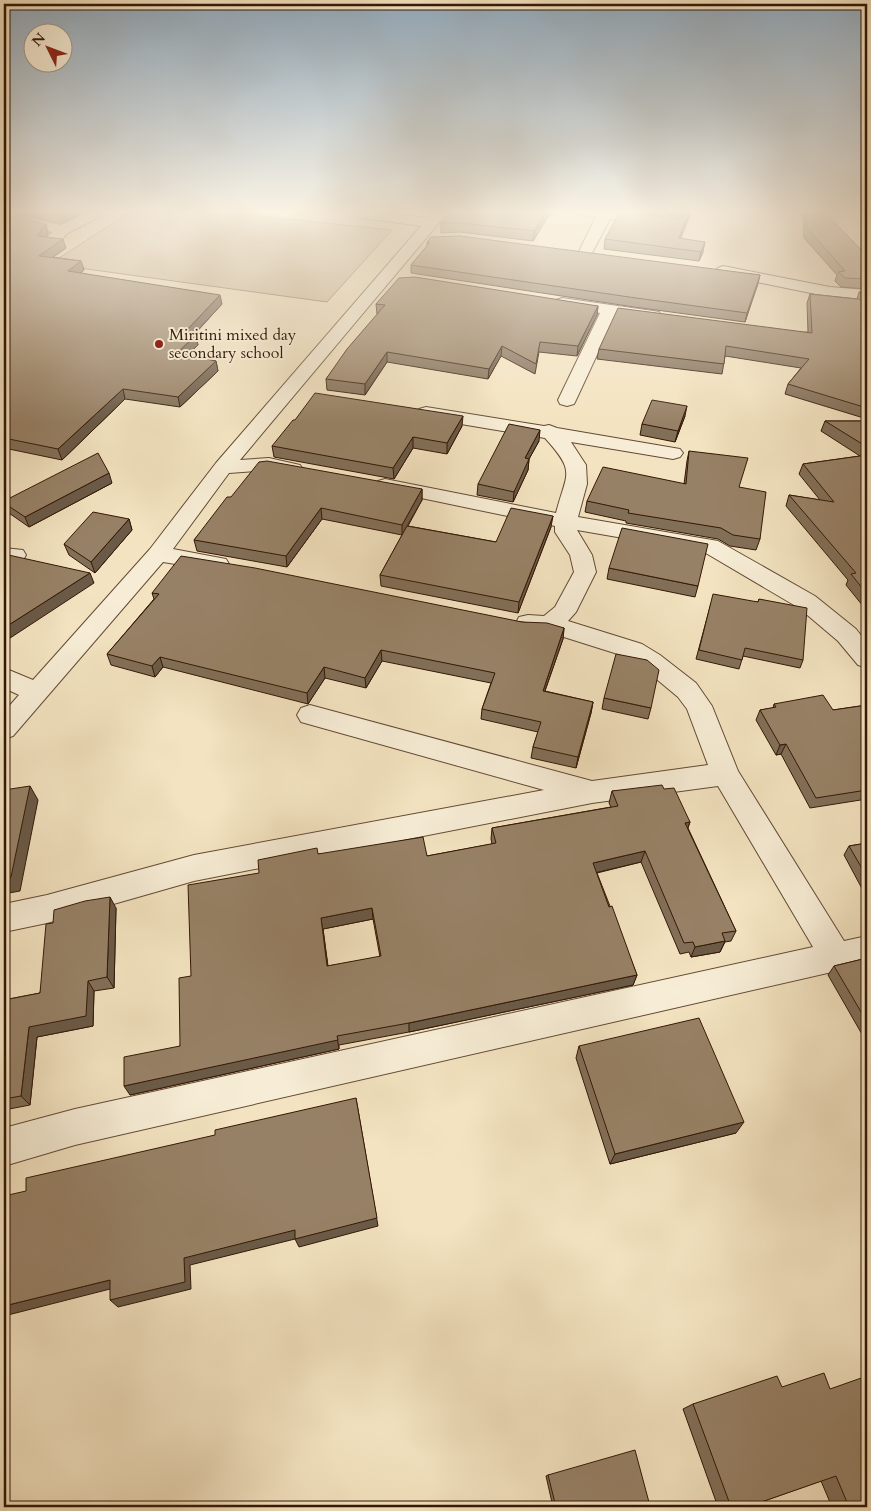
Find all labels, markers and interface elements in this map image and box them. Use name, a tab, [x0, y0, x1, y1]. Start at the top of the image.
north arrow	[22, 22, 72, 72]
text: N	[28, 29, 50, 51]
place label: Miritini mixed day secondary school	[169, 324, 297, 364]
marker: Miritini mixed day secondary school	[153, 338, 165, 350]

